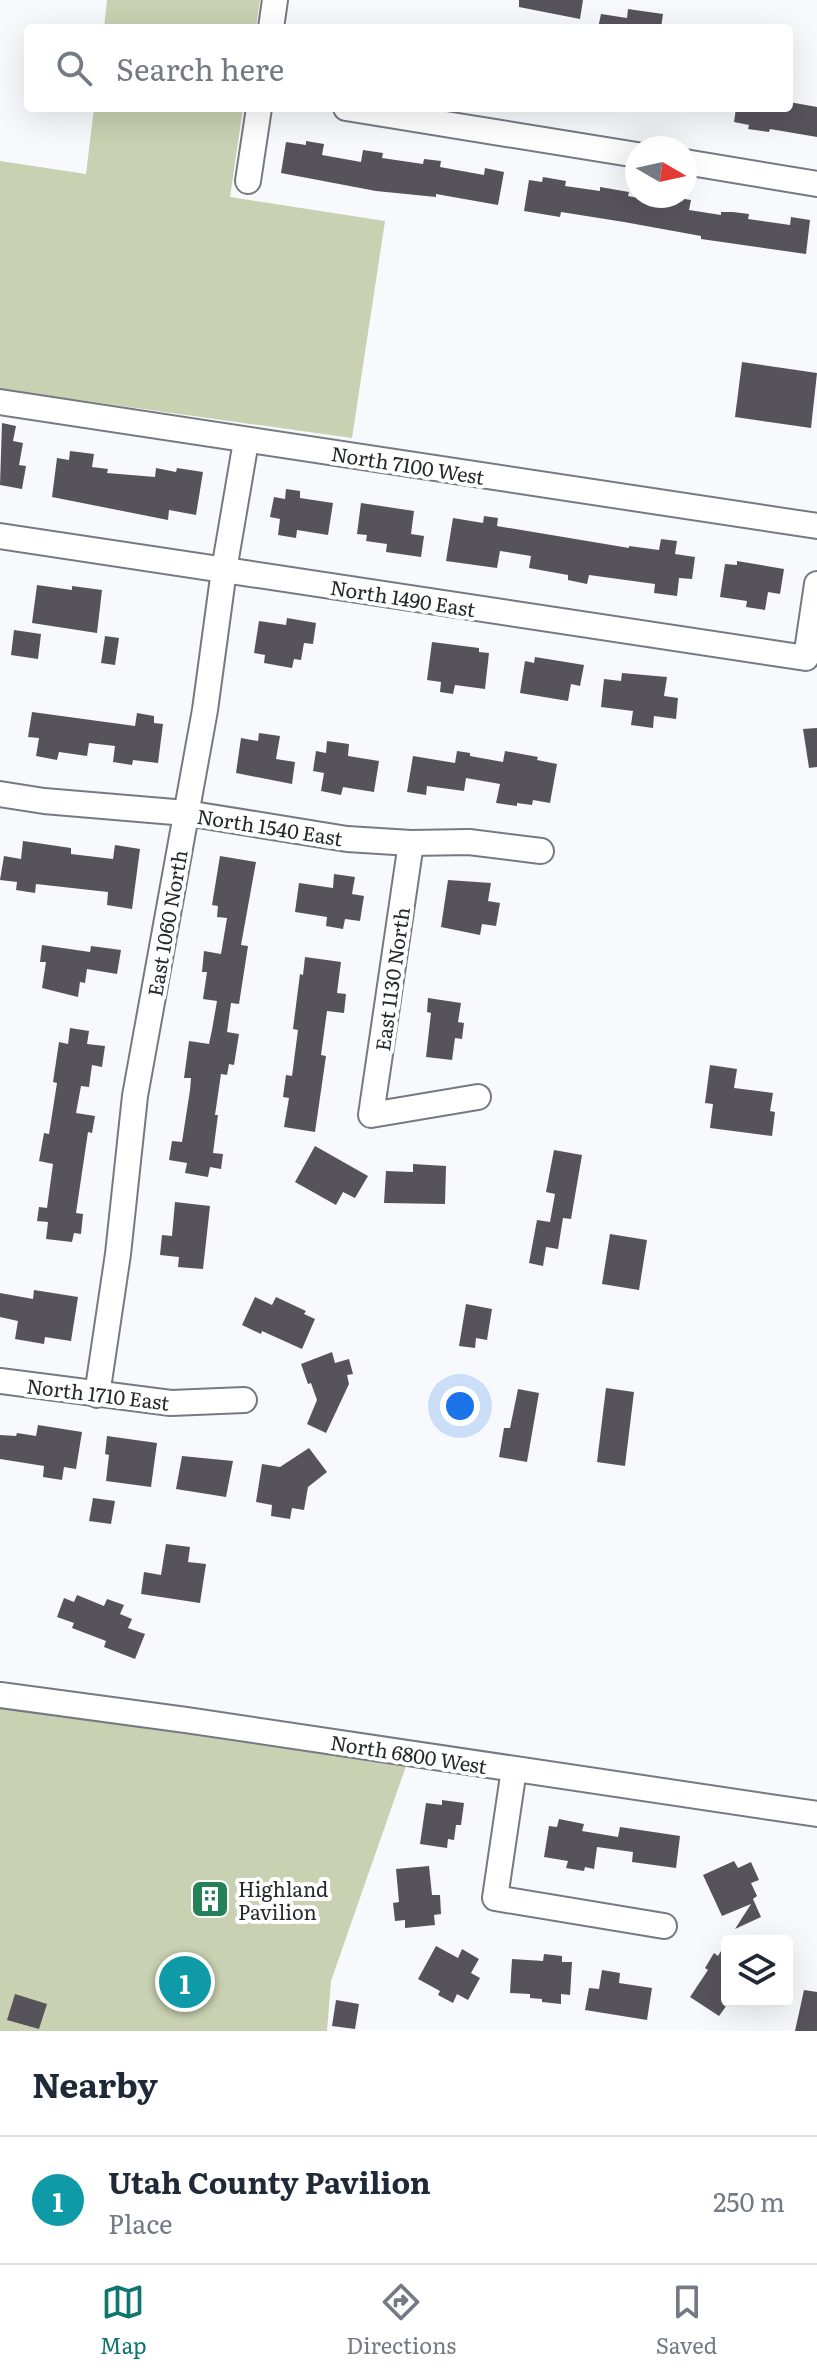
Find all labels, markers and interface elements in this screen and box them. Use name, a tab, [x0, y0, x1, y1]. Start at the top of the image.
search box	[24, 24, 793, 112]
icon: search	[52, 46, 96, 90]
text: Search here	[116, 46, 284, 90]
north arrow	[625, 136, 697, 208]
street label: North 7100 West	[329, 437, 487, 491]
street label: North 1490 East	[328, 571, 478, 623]
street label: North 1540 East	[195, 800, 345, 852]
street label: East 1060 North	[138, 847, 194, 999]
street label: East 1130 North	[366, 905, 416, 1053]
street label: North 1710 East	[25, 1369, 171, 1417]
your location	[440, 1386, 480, 1426]
street label: North 6800 West	[329, 1726, 489, 1780]
place label: Highland Pavilion	[238, 1873, 328, 1926]
building icon: Highland Pavilion	[189, 1878, 231, 1920]
map controls	[721, 1935, 793, 2007]
button: layers	[721, 1935, 793, 2007]
pin: 1	[159, 1952, 211, 2012]
text: Nearby	[32, 2058, 158, 2108]
text: Utah County Pavilion	[108, 2159, 431, 2203]
text: 1	[53, 2181, 63, 2220]
text: 250 m	[713, 2181, 785, 2220]
text: Place	[108, 2203, 173, 2242]
tab: Map	[100, 2280, 147, 2361]
tab: Directions	[346, 2280, 456, 2361]
tab: Saved	[656, 2280, 717, 2361]

